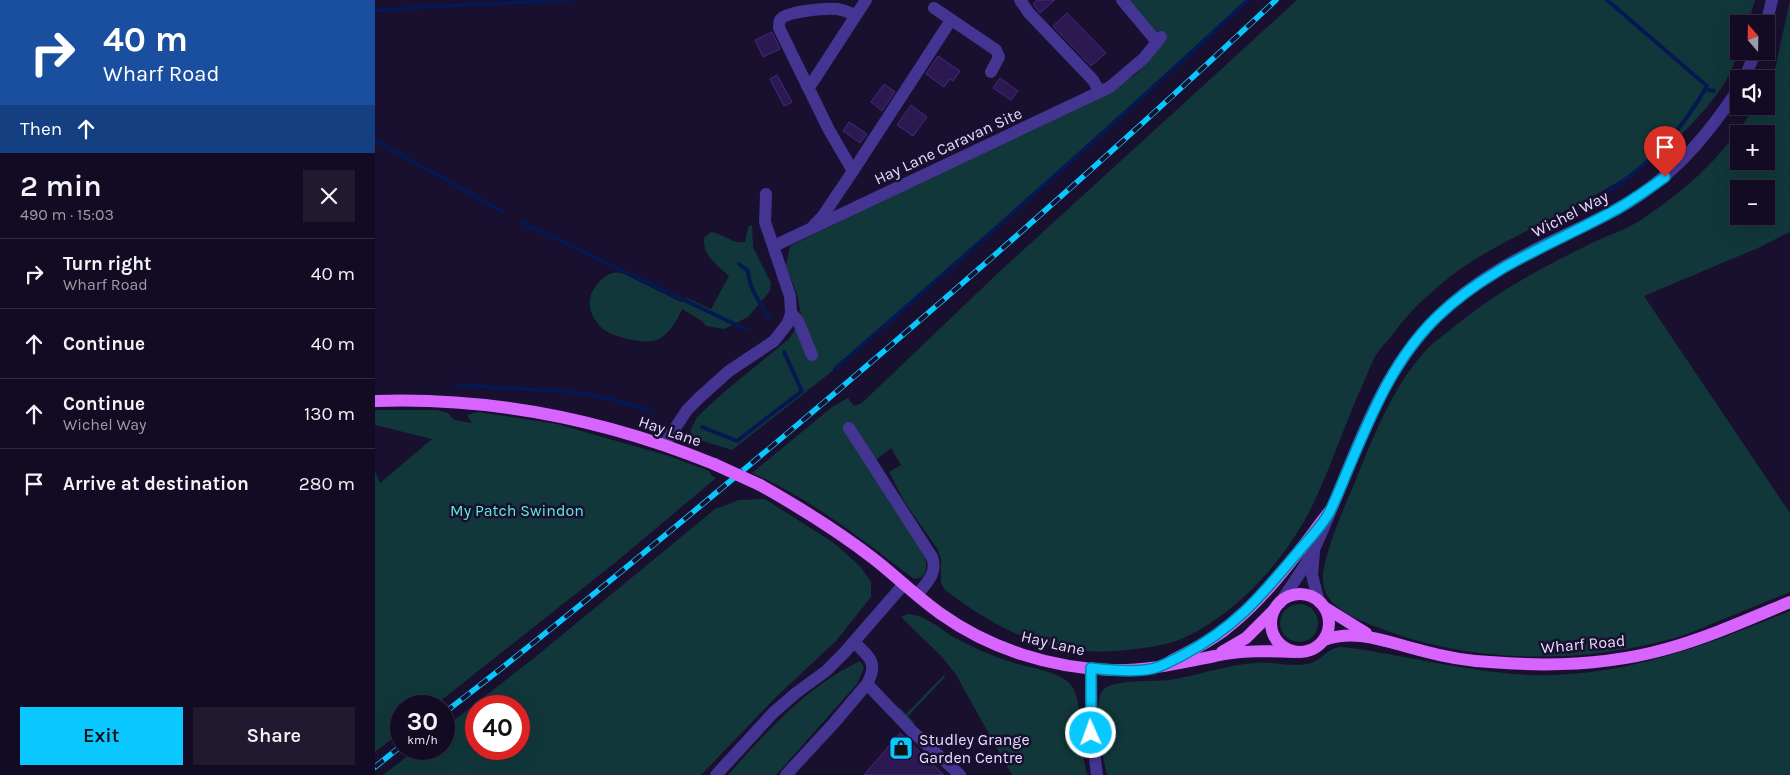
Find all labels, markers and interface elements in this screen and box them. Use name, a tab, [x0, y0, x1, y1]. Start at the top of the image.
north arrow	[1730, 15, 1775, 60]
map controls	[1730, 15, 1775, 225]
text: 40 m	[103, 19, 188, 60]
icon: right	[20, 20, 85, 85]
text: Wharf Road	[103, 61, 219, 87]
button: sound	[1730, 70, 1775, 115]
street label: Hay Lane Caravan Site	[871, 103, 1025, 189]
icon: ahead	[72, 115, 100, 143]
text: Then	[20, 118, 62, 140]
button: +	[1730, 125, 1775, 170]
pin	[1644, 126, 1686, 177]
icon: arrive	[1651, 133, 1679, 161]
text: 2 min	[20, 168, 102, 204]
button: close	[303, 170, 355, 222]
button: −	[1730, 180, 1775, 225]
street label: Wichel Way	[1528, 186, 1612, 241]
text: 490 m · 15:03	[20, 205, 114, 224]
text: Turn right	[63, 253, 152, 275]
icon: right	[20, 260, 48, 288]
text: 40 m	[311, 263, 355, 285]
text: Wharf Road	[63, 275, 148, 294]
icon: ahead	[20, 330, 48, 358]
text: Continue	[63, 333, 145, 355]
text: 40 m	[311, 333, 355, 355]
text: Continue	[63, 393, 145, 415]
icon: ahead	[20, 400, 48, 428]
text: 130 m	[304, 403, 355, 425]
street label: Hay Lane	[636, 411, 704, 451]
text: Wichel Way	[63, 415, 147, 434]
icon: arrive	[20, 470, 48, 498]
text: Arrive at destination	[63, 473, 249, 495]
text: 280 m	[299, 473, 355, 495]
park label: My Patch Swindon	[450, 501, 584, 520]
street label: Hay Lane	[1019, 626, 1087, 660]
street label: Wharf Road	[1540, 631, 1626, 657]
speed limit sign: 40	[465, 695, 530, 760]
position arrow	[1064, 706, 1116, 758]
button: Exit	[20, 707, 183, 765]
button: Share	[193, 707, 355, 765]
text: 30	[407, 707, 438, 736]
place label: Studley Grange Garden Centre	[919, 730, 1030, 767]
text: km/h	[407, 733, 438, 747]
shop icon: Studley Grange Garden Centre	[888, 735, 914, 761]

